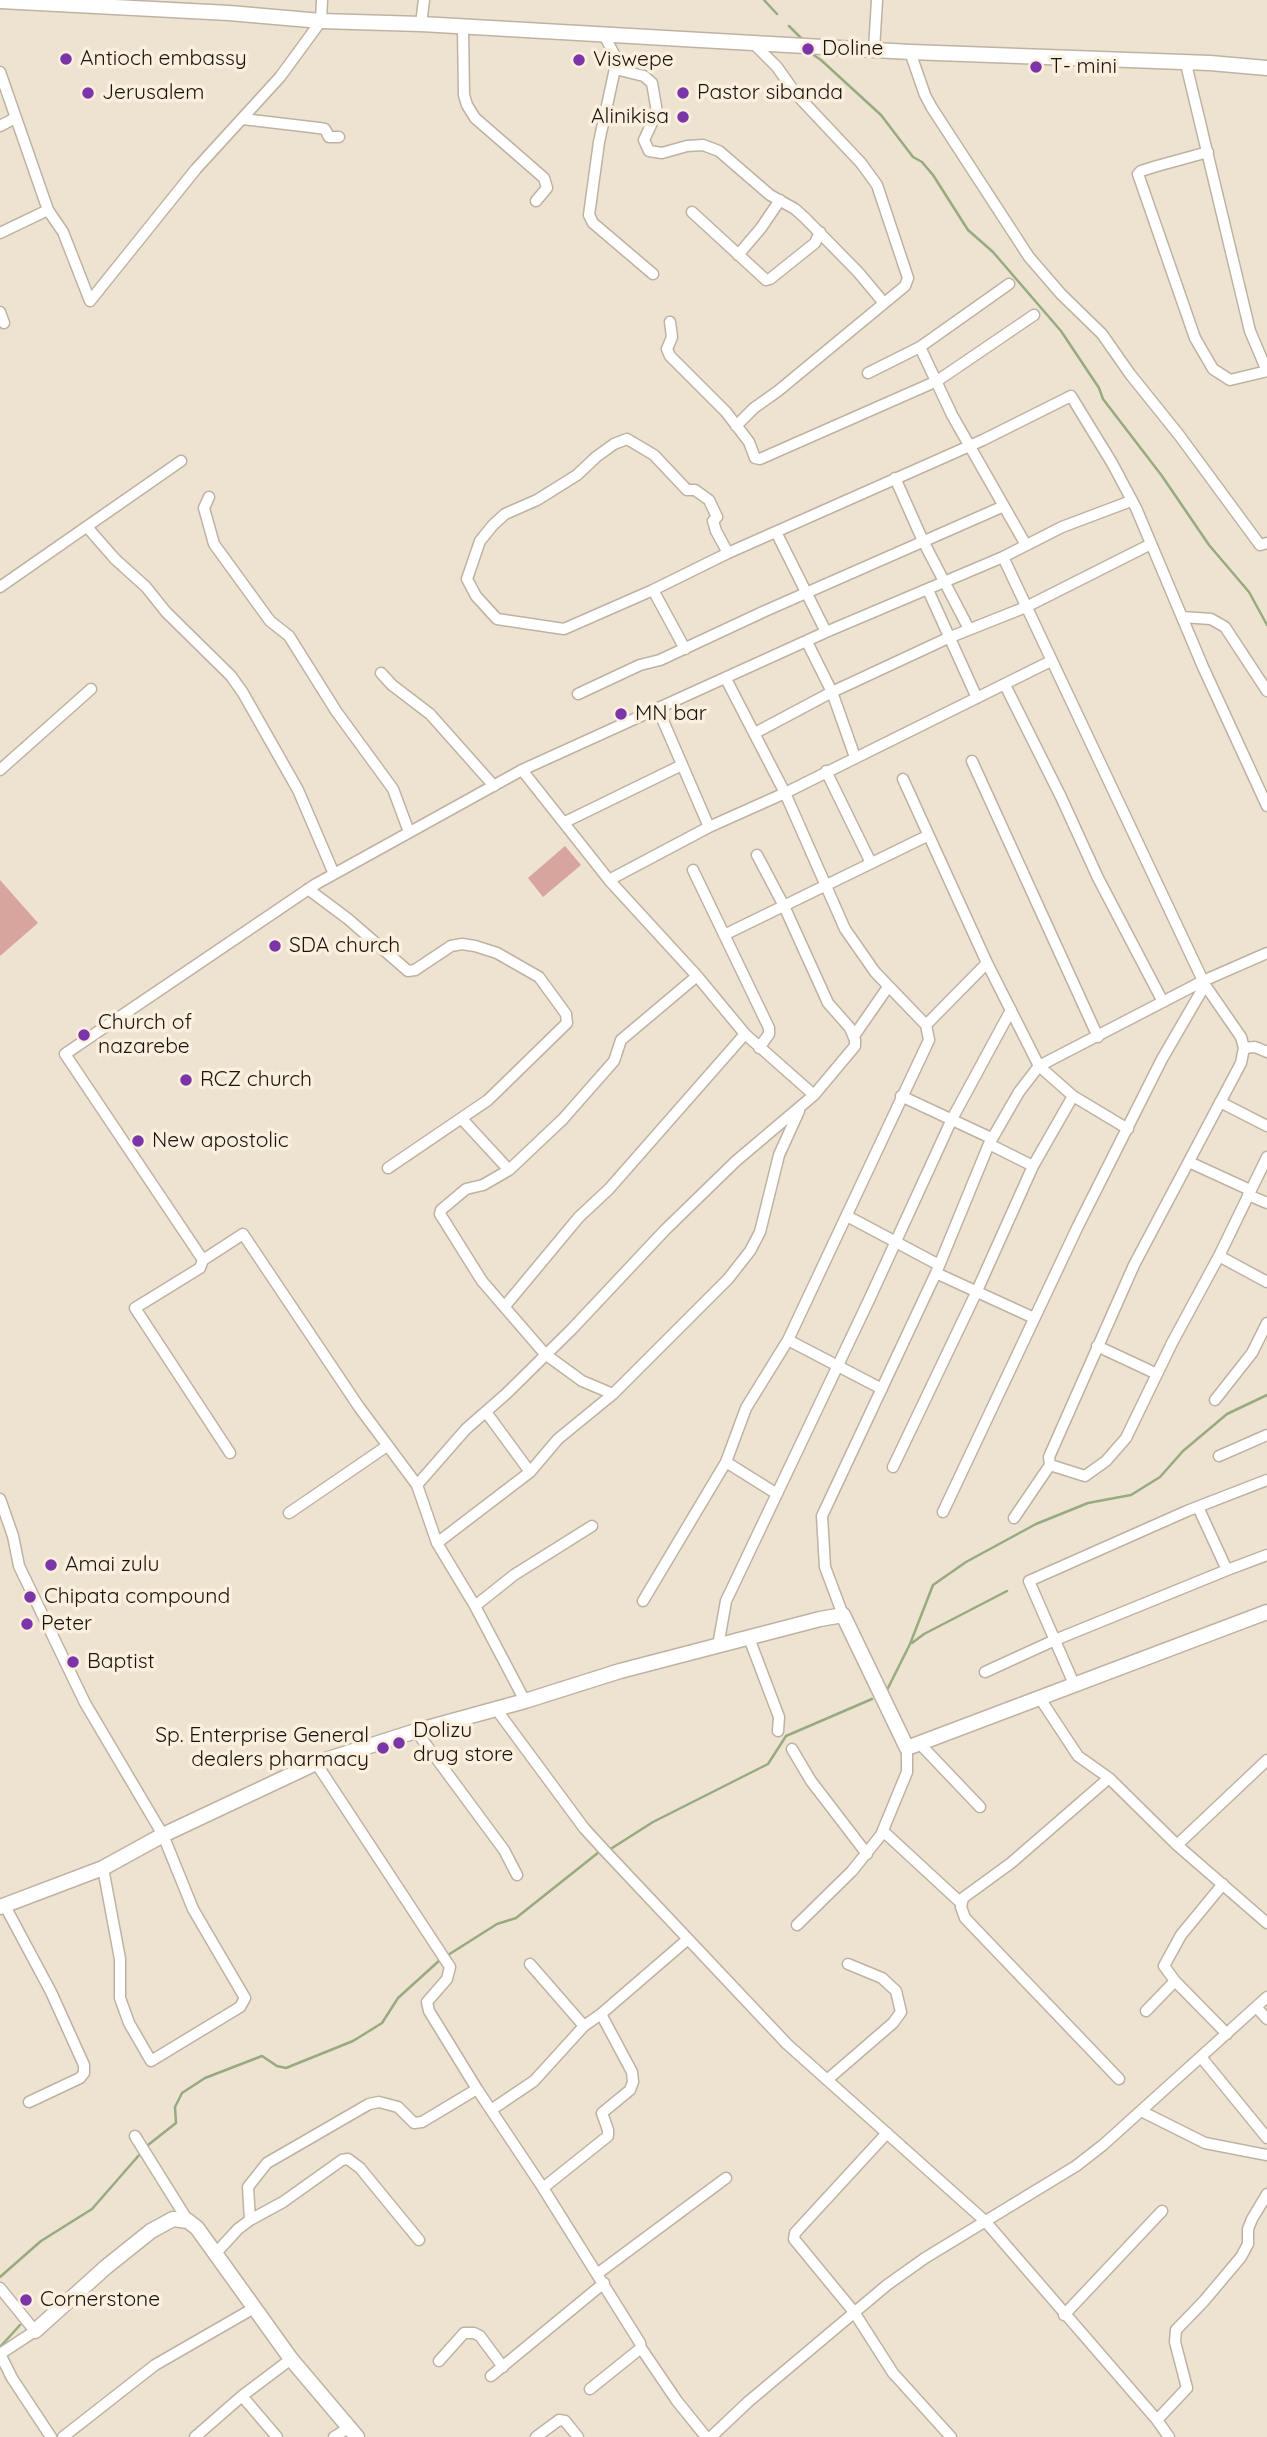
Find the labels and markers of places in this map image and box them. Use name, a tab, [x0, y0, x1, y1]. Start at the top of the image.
place label: Doline	[822, 36, 883, 62]
marker: Doline	[800, 41, 816, 57]
place label: Antioch embassy	[80, 46, 247, 72]
place label: Viswepe	[593, 47, 674, 73]
marker: Antioch embassy	[58, 51, 74, 67]
marker: Viswepe	[571, 52, 587, 68]
place label: T- mini	[1050, 54, 1117, 80]
marker: T- mini	[1028, 59, 1044, 75]
place label: Jerusalem	[102, 80, 204, 106]
place label: Pastor sibanda	[697, 80, 843, 106]
marker: Jerusalem	[80, 85, 96, 101]
marker: Pastor sibanda	[675, 85, 691, 101]
place label: Alinikisa	[591, 104, 669, 130]
marker: Alinikisa	[675, 109, 691, 125]
place label: MN bar	[635, 701, 707, 727]
marker: MN bar	[613, 706, 629, 722]
place label: SDA church	[289, 933, 400, 959]
marker: SDA church	[267, 938, 283, 954]
place label: Church of nazarebe	[98, 1010, 192, 1060]
marker: Church of nazarebe	[76, 1027, 92, 1043]
place label: RCZ church	[200, 1067, 312, 1093]
marker: RCZ church	[178, 1072, 194, 1088]
place label: New apostolic	[152, 1128, 289, 1154]
marker: New apostolic	[130, 1133, 146, 1149]
place label: Amai zulu	[65, 1552, 159, 1578]
marker: Amai zulu	[43, 1557, 59, 1573]
place label: Chipata compound	[44, 1584, 230, 1610]
marker: Chipata compound	[22, 1589, 38, 1605]
place label: Peter	[41, 1611, 92, 1637]
marker: Peter	[19, 1616, 35, 1632]
place label: Baptist	[87, 1649, 155, 1675]
marker: Baptist	[65, 1654, 81, 1670]
place label: Dolizu drug store	[413, 1718, 513, 1768]
place label: Sp. Enterprise General dealers pharmacy	[155, 1723, 369, 1773]
marker: Dolizu drug store	[391, 1735, 407, 1751]
marker: Sp. Enterprise General dealers pharmacy	[375, 1740, 391, 1756]
place label: Cornerstone	[40, 2287, 160, 2313]
marker: Cornerstone	[18, 2292, 34, 2308]

